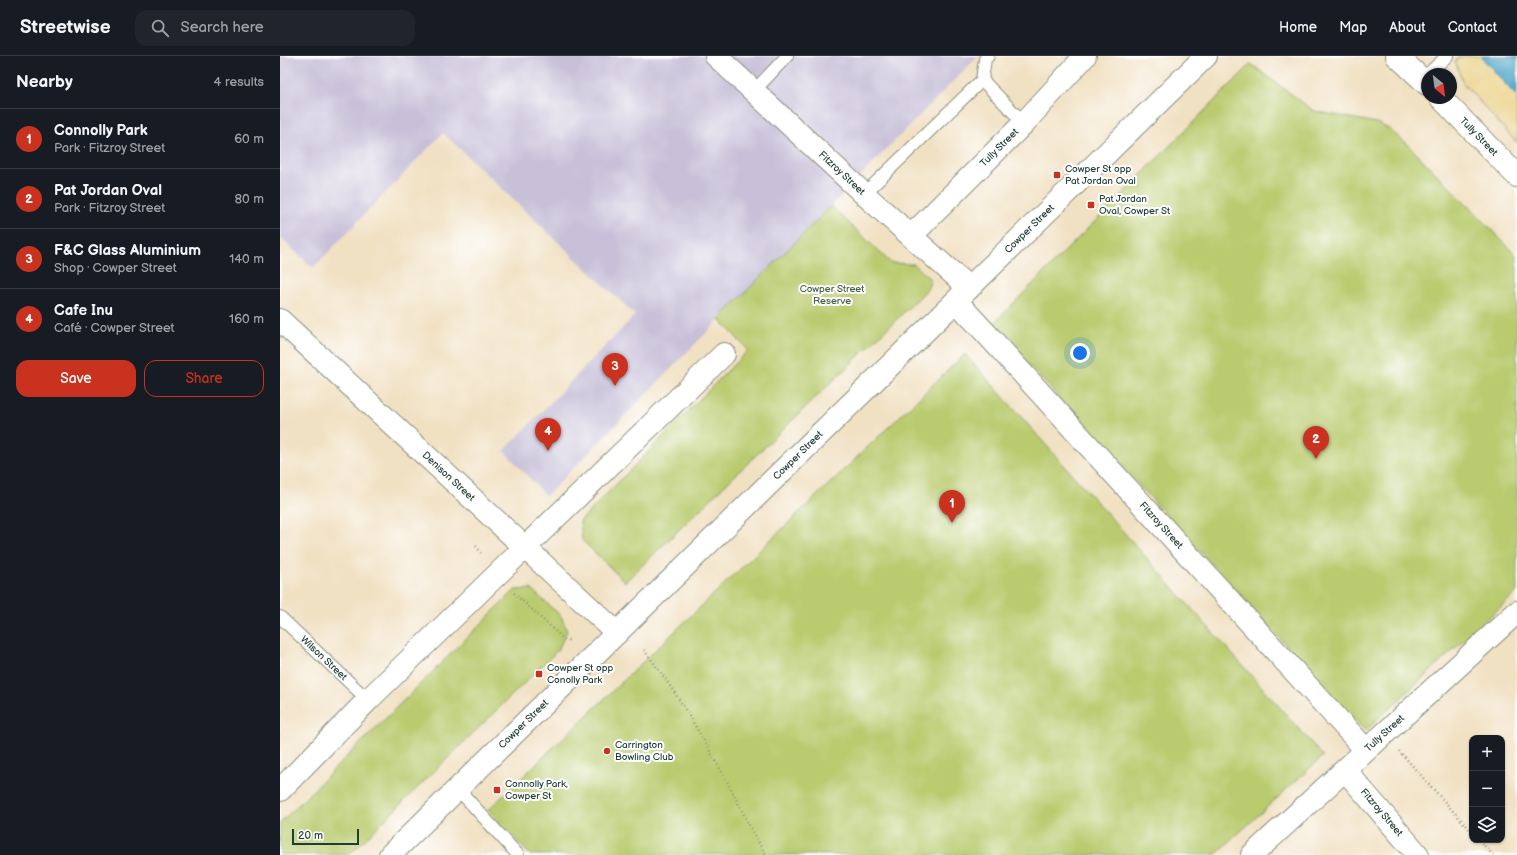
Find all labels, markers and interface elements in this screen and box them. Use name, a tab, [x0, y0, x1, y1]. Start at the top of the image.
search box	[135, 10, 415, 46]
text: Streetwise	[20, 16, 111, 39]
icon: search	[149, 17, 171, 39]
text: Search here	[181, 18, 264, 37]
text: Home	[1279, 19, 1317, 36]
text: Map	[1339, 19, 1367, 36]
text: About	[1389, 19, 1426, 36]
text: Contact	[1448, 19, 1497, 36]
north arrow	[1421, 68, 1457, 104]
text: Nearby	[16, 72, 73, 92]
text: 4 results	[214, 74, 264, 90]
street label: Tully Street	[1457, 115, 1500, 158]
text: Connolly Park	[54, 121, 148, 140]
street label: Tully Street	[978, 126, 1021, 169]
text: 1	[26, 131, 32, 147]
text: 60 m	[234, 131, 264, 147]
text: Park · Fitzroy Street	[54, 140, 165, 156]
street label: Fitzroy Street	[816, 149, 867, 198]
place label: Cowper St opp Pat Jordan Oval	[1065, 163, 1136, 187]
marker: Cowper St opp Pat Jordan Oval	[1052, 170, 1062, 180]
text: Pat Jordan Oval	[54, 181, 162, 200]
text: 2	[25, 191, 33, 207]
text: 80 m	[235, 191, 264, 207]
place label: Pat Jordan Oval, Cowper St	[1099, 193, 1170, 217]
text: Park · Fitzroy Street	[54, 200, 165, 216]
marker: Pat Jordan Oval, Cowper St	[1086, 200, 1096, 210]
street label: Cowper Street	[1002, 202, 1057, 256]
text: F&C Glass Aluminium	[54, 241, 201, 260]
text: 3	[25, 251, 33, 267]
text: 140 m	[229, 251, 264, 267]
text: Shop · Cowper Street	[54, 260, 177, 276]
park label: Cowper Street Reserve	[800, 283, 864, 307]
text: Cafe Inu	[54, 301, 113, 320]
text: 4	[25, 311, 33, 327]
text: 160 m	[229, 311, 264, 327]
text: Café · Cowper Street	[54, 320, 175, 336]
your location	[1070, 343, 1090, 363]
pin: 3	[602, 353, 628, 386]
button: Save	[16, 360, 136, 397]
button: Share	[144, 360, 264, 397]
pin: 4	[535, 418, 561, 451]
pin: 2	[1303, 426, 1329, 459]
street label: Cowper Street	[771, 429, 825, 482]
street label: Denison Street	[420, 449, 477, 504]
pin: 1	[939, 490, 965, 523]
street label: Fitzroy Street	[1137, 499, 1185, 551]
street label: Wilson Street	[298, 633, 349, 683]
place label: Cowper St opp Conolly Park	[547, 662, 614, 686]
marker: Cowper St opp Conolly Park	[534, 669, 544, 679]
street label: Cowper Street	[496, 697, 551, 751]
street label: Tully Street	[1362, 712, 1407, 754]
map controls	[1469, 735, 1505, 843]
button: +	[1469, 735, 1505, 771]
place label: Carrington Bowling Club	[615, 739, 674, 763]
marker: Carrington Bowling Club	[602, 746, 612, 756]
button: −	[1469, 771, 1505, 807]
place label: Connolly Park, Cowper St	[505, 778, 568, 802]
marker: Connolly Park, Cowper St	[492, 785, 502, 795]
street label: Fitzroy Street	[1358, 786, 1405, 839]
button: layers	[1469, 807, 1505, 843]
scale bar	[292, 827, 359, 846]
text: 20 m	[298, 829, 323, 842]

